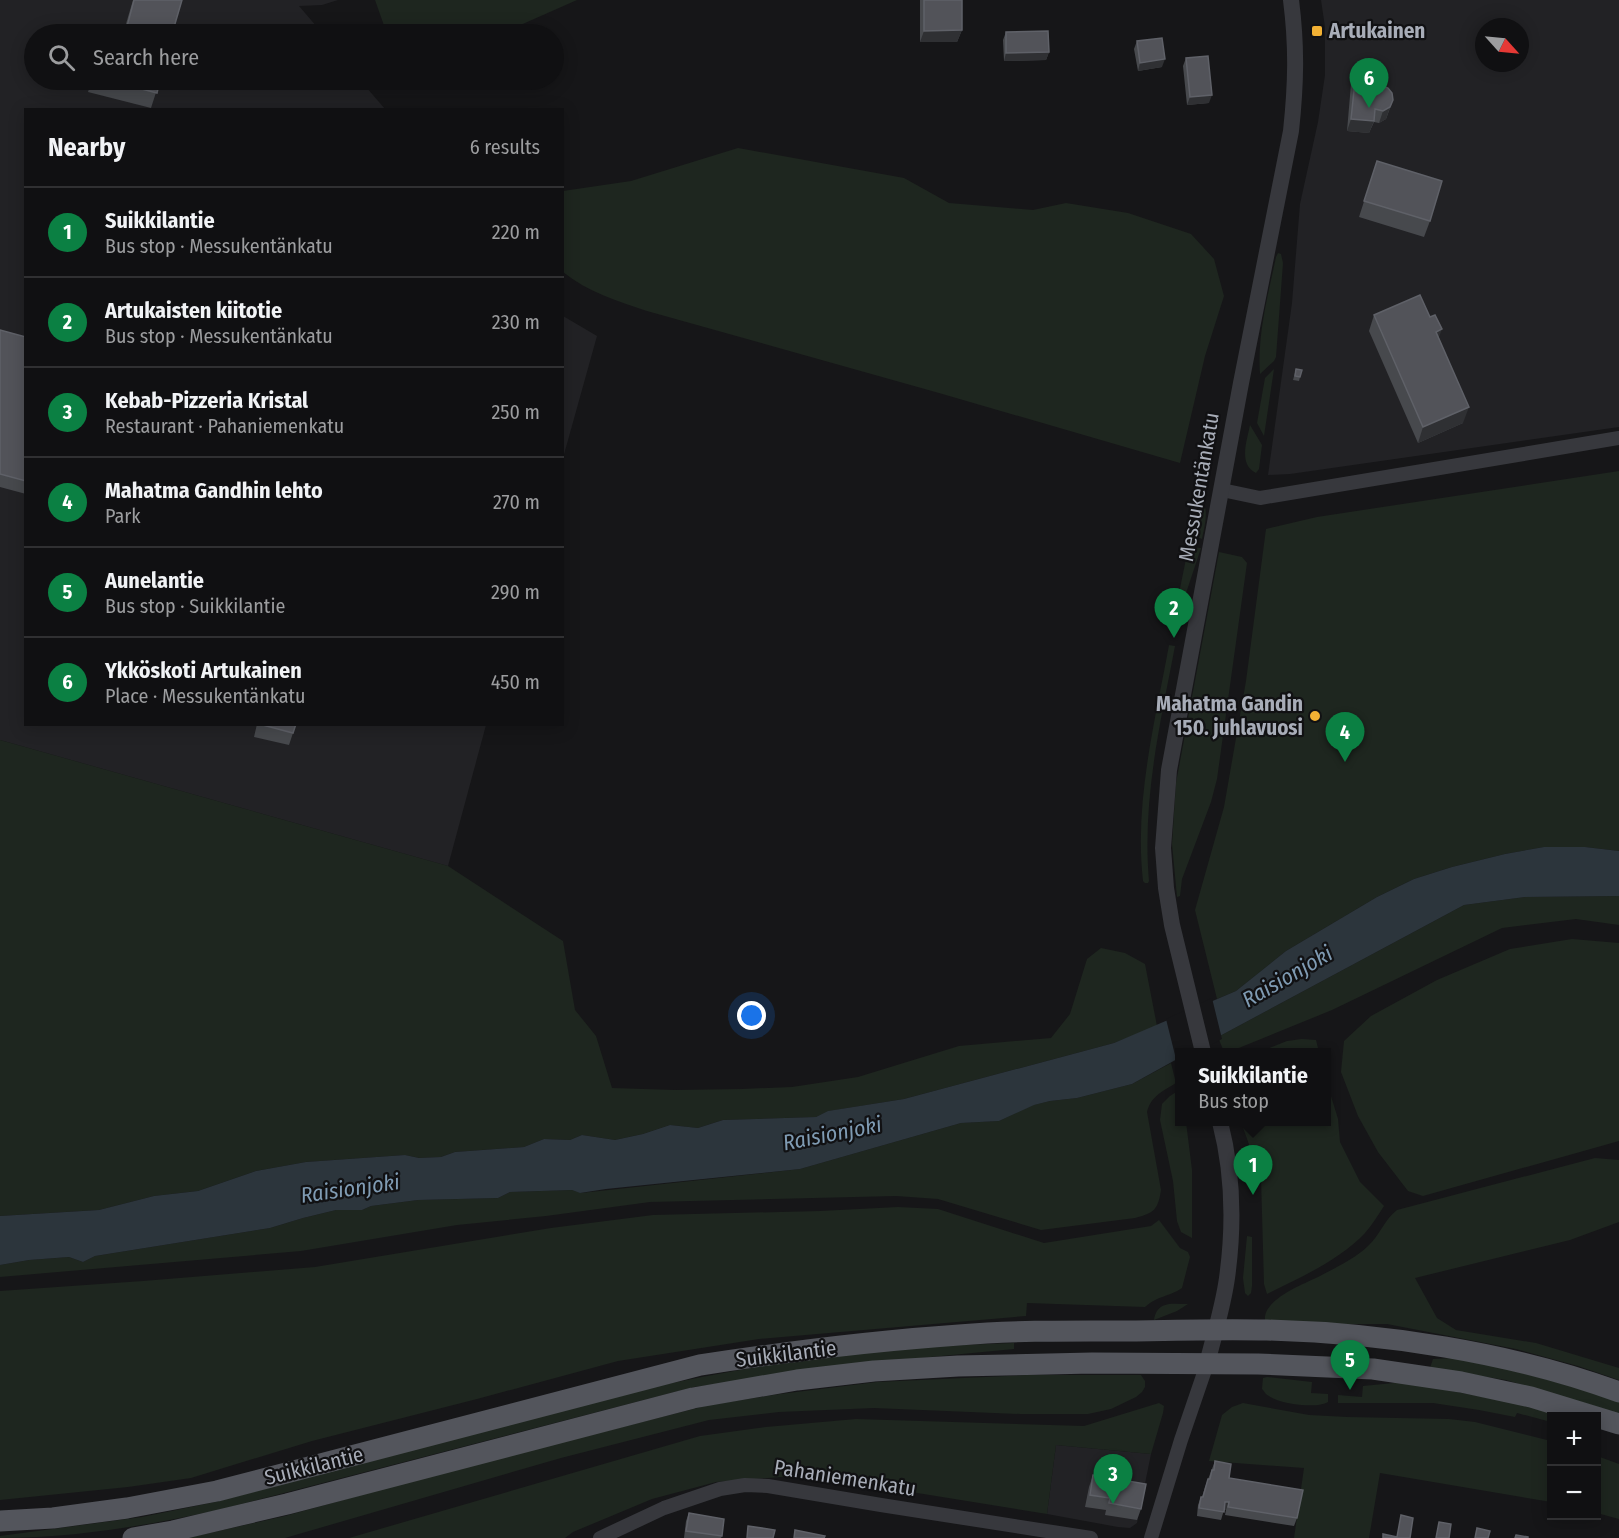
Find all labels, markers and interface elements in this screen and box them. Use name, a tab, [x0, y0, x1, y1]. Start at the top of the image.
place label: Artukainen	[1328, 18, 1425, 44]
north arrow	[1475, 18, 1529, 72]
search box	[24, 24, 564, 90]
marker: Artukainen	[1310, 24, 1324, 38]
icon: search	[45, 41, 78, 74]
text: Search here	[93, 44, 199, 71]
pin: 6	[1350, 58, 1388, 108]
text: Nearby	[48, 132, 125, 163]
text: 6 results	[470, 135, 540, 159]
text: Suikkilantie	[105, 207, 215, 234]
text: 1	[63, 220, 72, 244]
text: 220 m	[492, 220, 540, 244]
text: Bus stop · Messukentänkatu	[105, 234, 333, 258]
text: Artukaisten kiitotie	[105, 297, 282, 324]
text: 2	[63, 310, 72, 334]
text: 230 m	[492, 310, 540, 334]
text: Bus stop · Messukentänkatu	[105, 324, 333, 348]
text: Kebab-Pizzeria Kristal	[105, 387, 308, 414]
text: 3	[63, 400, 72, 424]
text: 250 m	[492, 400, 540, 424]
street label: Messukentänkatu	[1173, 411, 1225, 563]
text: Restaurant · Pahaniemenkatu	[105, 414, 344, 438]
text: Mahatma Gandhin lehto	[105, 477, 323, 504]
text: 4	[62, 490, 73, 514]
text: 270 m	[493, 490, 540, 514]
text: Park	[105, 504, 141, 528]
text: Aunelantie	[105, 567, 204, 594]
text: 5	[63, 580, 72, 604]
text: 290 m	[491, 580, 540, 604]
pin: 2	[1154, 588, 1194, 638]
text: Bus stop · Suikkilantie	[105, 594, 285, 618]
text: Ykköskoti Artukainen	[105, 657, 302, 684]
text: 6	[62, 670, 73, 694]
text: 450 m	[491, 670, 540, 694]
text: Place · Messukentänkatu	[105, 684, 306, 708]
place label: Mahatma Gandin 150. juhlavuosi	[1156, 691, 1303, 741]
marker: Mahatma Gandin 150. juhlavuosi	[1308, 709, 1322, 723]
pin: 4	[1326, 712, 1364, 762]
water label: Raisionjoki	[1237, 940, 1338, 1013]
your location	[737, 1001, 766, 1030]
popup	[1175, 1048, 1331, 1126]
text: Suikkilantie	[1198, 1062, 1308, 1089]
text: Bus stop	[1198, 1089, 1269, 1113]
water label: Raisionjoki	[780, 1111, 884, 1156]
pin: 1	[1234, 1146, 1272, 1195]
water label: Raisionjoki	[299, 1168, 402, 1209]
street label: Suikkilantie	[734, 1335, 838, 1373]
pin: 5	[1330, 1340, 1370, 1390]
map controls	[1547, 1412, 1601, 1520]
button: +	[1547, 1412, 1601, 1466]
street label: Suikkilantie	[262, 1441, 366, 1491]
street label: Pahaniemenkatu	[772, 1454, 918, 1502]
pin: 3	[1094, 1454, 1132, 1504]
button: −	[1547, 1466, 1601, 1520]

